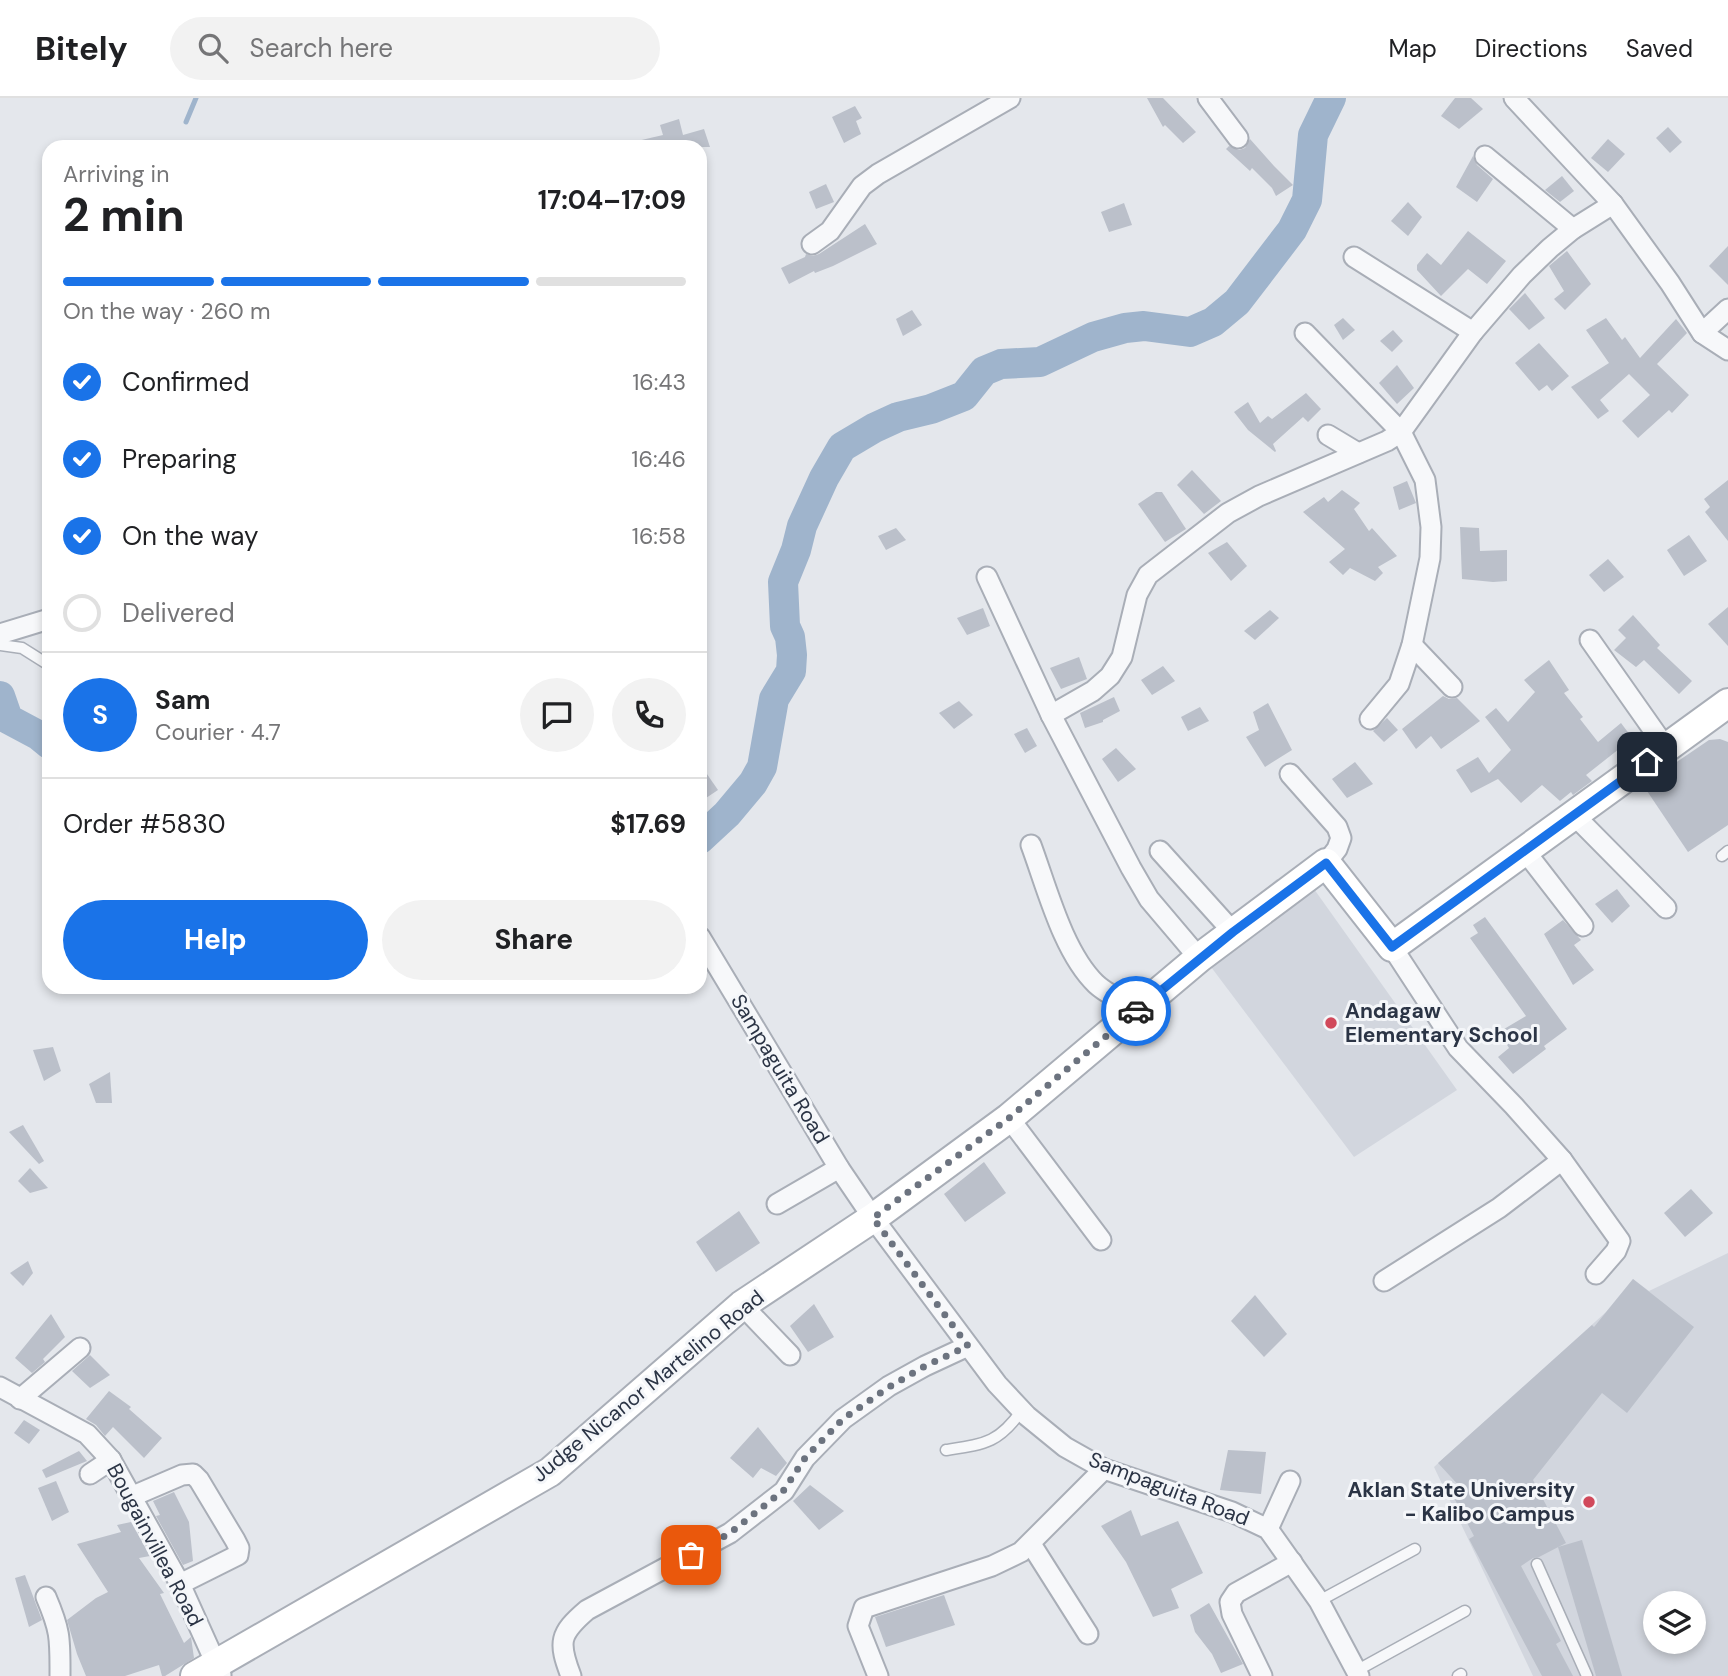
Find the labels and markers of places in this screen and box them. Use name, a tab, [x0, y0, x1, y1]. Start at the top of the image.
pin	[1617, 732, 1677, 792]
place label: Andagaw Elementary School	[1345, 997, 1538, 1049]
marker: Andagaw Elementary School	[1323, 1015, 1339, 1031]
place label: Aklan State University - Kalibo Campus	[1347, 1476, 1575, 1528]
marker: Aklan State University - Kalibo Campus	[1581, 1494, 1597, 1510]
pin	[661, 1525, 721, 1585]

